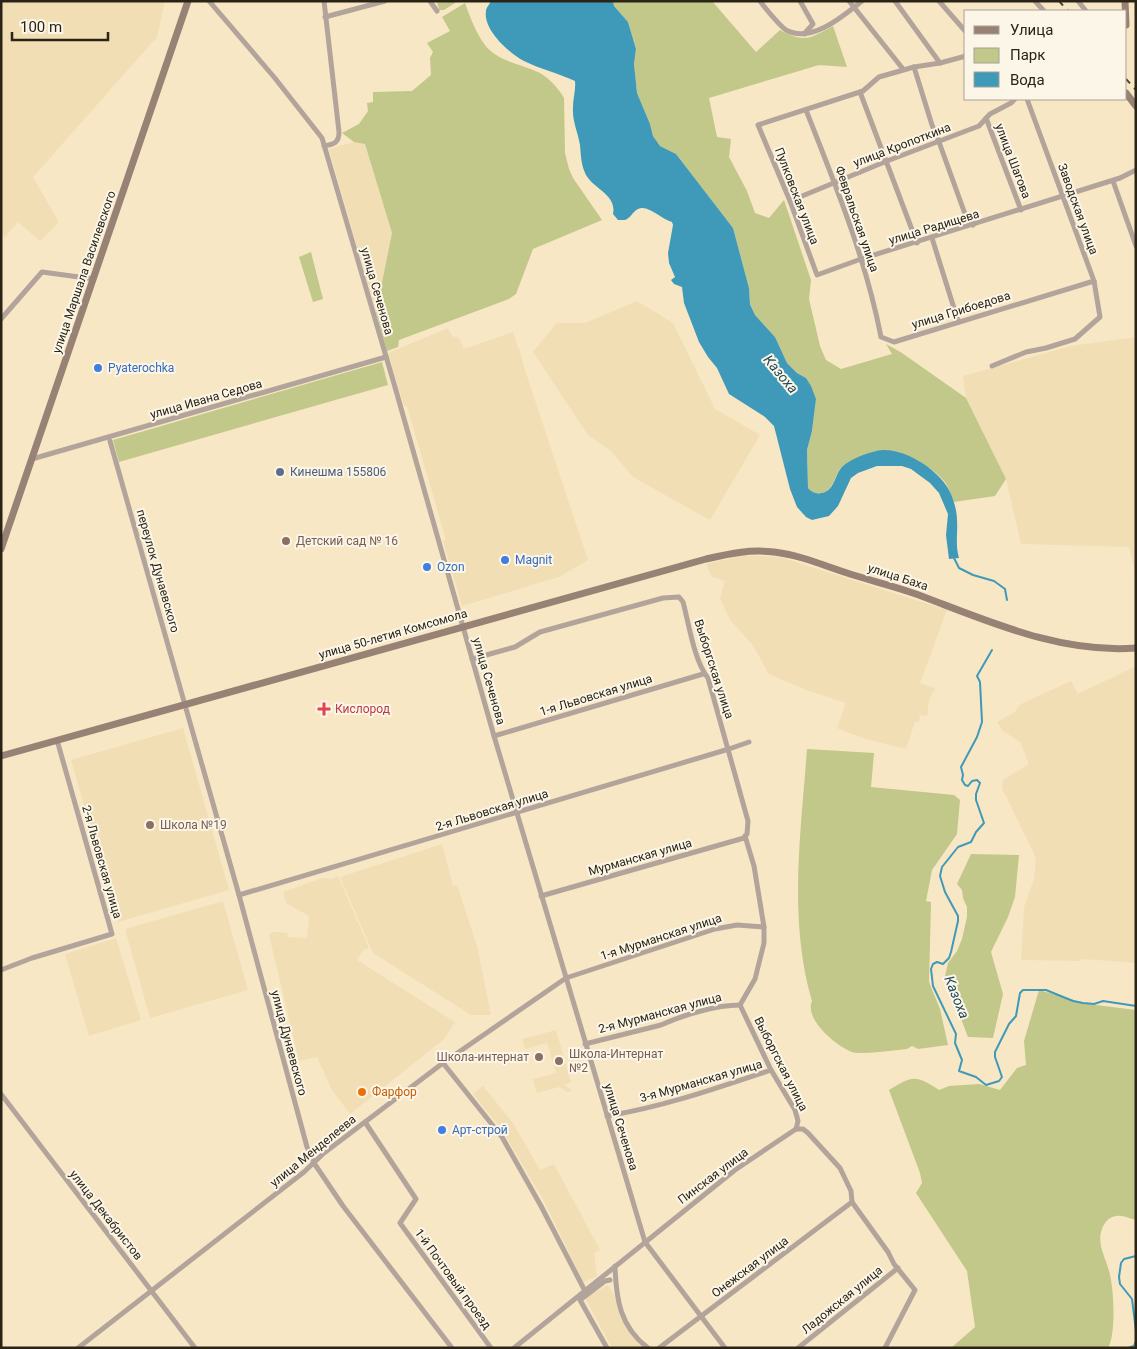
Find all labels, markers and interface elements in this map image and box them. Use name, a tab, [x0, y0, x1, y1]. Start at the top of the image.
scale bar	[12, 10, 109, 42]
legend	[964, 10, 1127, 100]
text: 100 m	[20, 18, 62, 36]
text: Улица	[1010, 21, 1053, 39]
text: Парк	[1010, 46, 1045, 64]
text: Вода	[1010, 71, 1045, 89]
street label: улица Кропоткина	[851, 120, 953, 170]
street label: улица Шагова	[992, 122, 1034, 200]
street label: Пулковская улица	[772, 145, 822, 247]
street label: Заводская улица	[1055, 162, 1101, 256]
street label: Февральская улица	[832, 164, 882, 274]
street label: улица Маршала Василевского	[50, 189, 118, 355]
street label: улица Радищева	[887, 207, 981, 247]
street label: улица Сеченова	[358, 246, 396, 336]
street label: улица Грибоедова	[910, 288, 1012, 332]
water label: Казоха	[760, 352, 802, 396]
place label: Pyaterochka	[108, 361, 174, 375]
marker: Pyaterochka	[92, 362, 104, 374]
street label: улица Ивана Седова	[148, 376, 264, 422]
place label: Кинешма 155806	[290, 465, 387, 479]
marker: Кинешма 155806	[274, 466, 286, 478]
street label: переулок Дунаевского	[134, 508, 182, 634]
place label: Детский сад № 16	[296, 534, 398, 548]
marker: Детский сад № 16	[280, 535, 292, 547]
place label: Magnit	[515, 553, 552, 567]
marker: Magnit	[499, 554, 511, 566]
place label: Ozon	[437, 560, 465, 574]
marker: Ozon	[421, 561, 433, 573]
street label: улица Баха	[866, 561, 930, 593]
street label: улица 50-летия Комсомола	[317, 606, 469, 662]
street label: Выборгская улица	[691, 618, 737, 720]
street label: улица Сеченова	[470, 636, 508, 726]
street label: 1-я Львовская улица	[538, 671, 654, 719]
marker: Кислород	[317, 702, 331, 716]
place label: Кислород	[335, 702, 390, 716]
street label: 2-я Львовская улица	[434, 786, 550, 834]
street label: 2-я Львовская улица	[79, 804, 125, 920]
place label: Школа №19	[160, 818, 227, 832]
marker: Школа №19	[144, 819, 156, 831]
street label: Мурманская улица	[587, 836, 693, 878]
street label: 1-я Мурманская улица	[599, 911, 723, 963]
water label: Казоха	[941, 973, 973, 1021]
street label: улица Дунаевского	[268, 989, 310, 1097]
street label: 2-я Мурманская улица	[597, 990, 723, 1036]
street label: Выборгская улица	[751, 1015, 811, 1113]
place label: Школа-Интернат №2	[569, 1047, 663, 1075]
place label: Школа-интернат	[436, 1050, 529, 1064]
marker: Школа-интернат	[533, 1051, 545, 1063]
marker: Школа-Интернат №2	[553, 1055, 565, 1067]
street label: 3-я Мурманская улица	[638, 1057, 764, 1105]
street label: улица Сеченова	[601, 1082, 641, 1172]
place label: Фарфор	[372, 1085, 417, 1099]
marker: Фарфор	[356, 1086, 368, 1098]
street label: улица Менделеева	[267, 1112, 359, 1190]
place label: Арт-строй	[452, 1123, 508, 1137]
marker: Арт-строй	[436, 1124, 448, 1136]
street label: Пинская улица	[675, 1145, 751, 1207]
street label: улица Декабристов	[67, 1167, 145, 1263]
street label: 1-й Почтовый проезд	[412, 1226, 494, 1332]
street label: Онежская улица	[709, 1234, 791, 1300]
street label: Ладожская улица	[799, 1263, 885, 1337]

